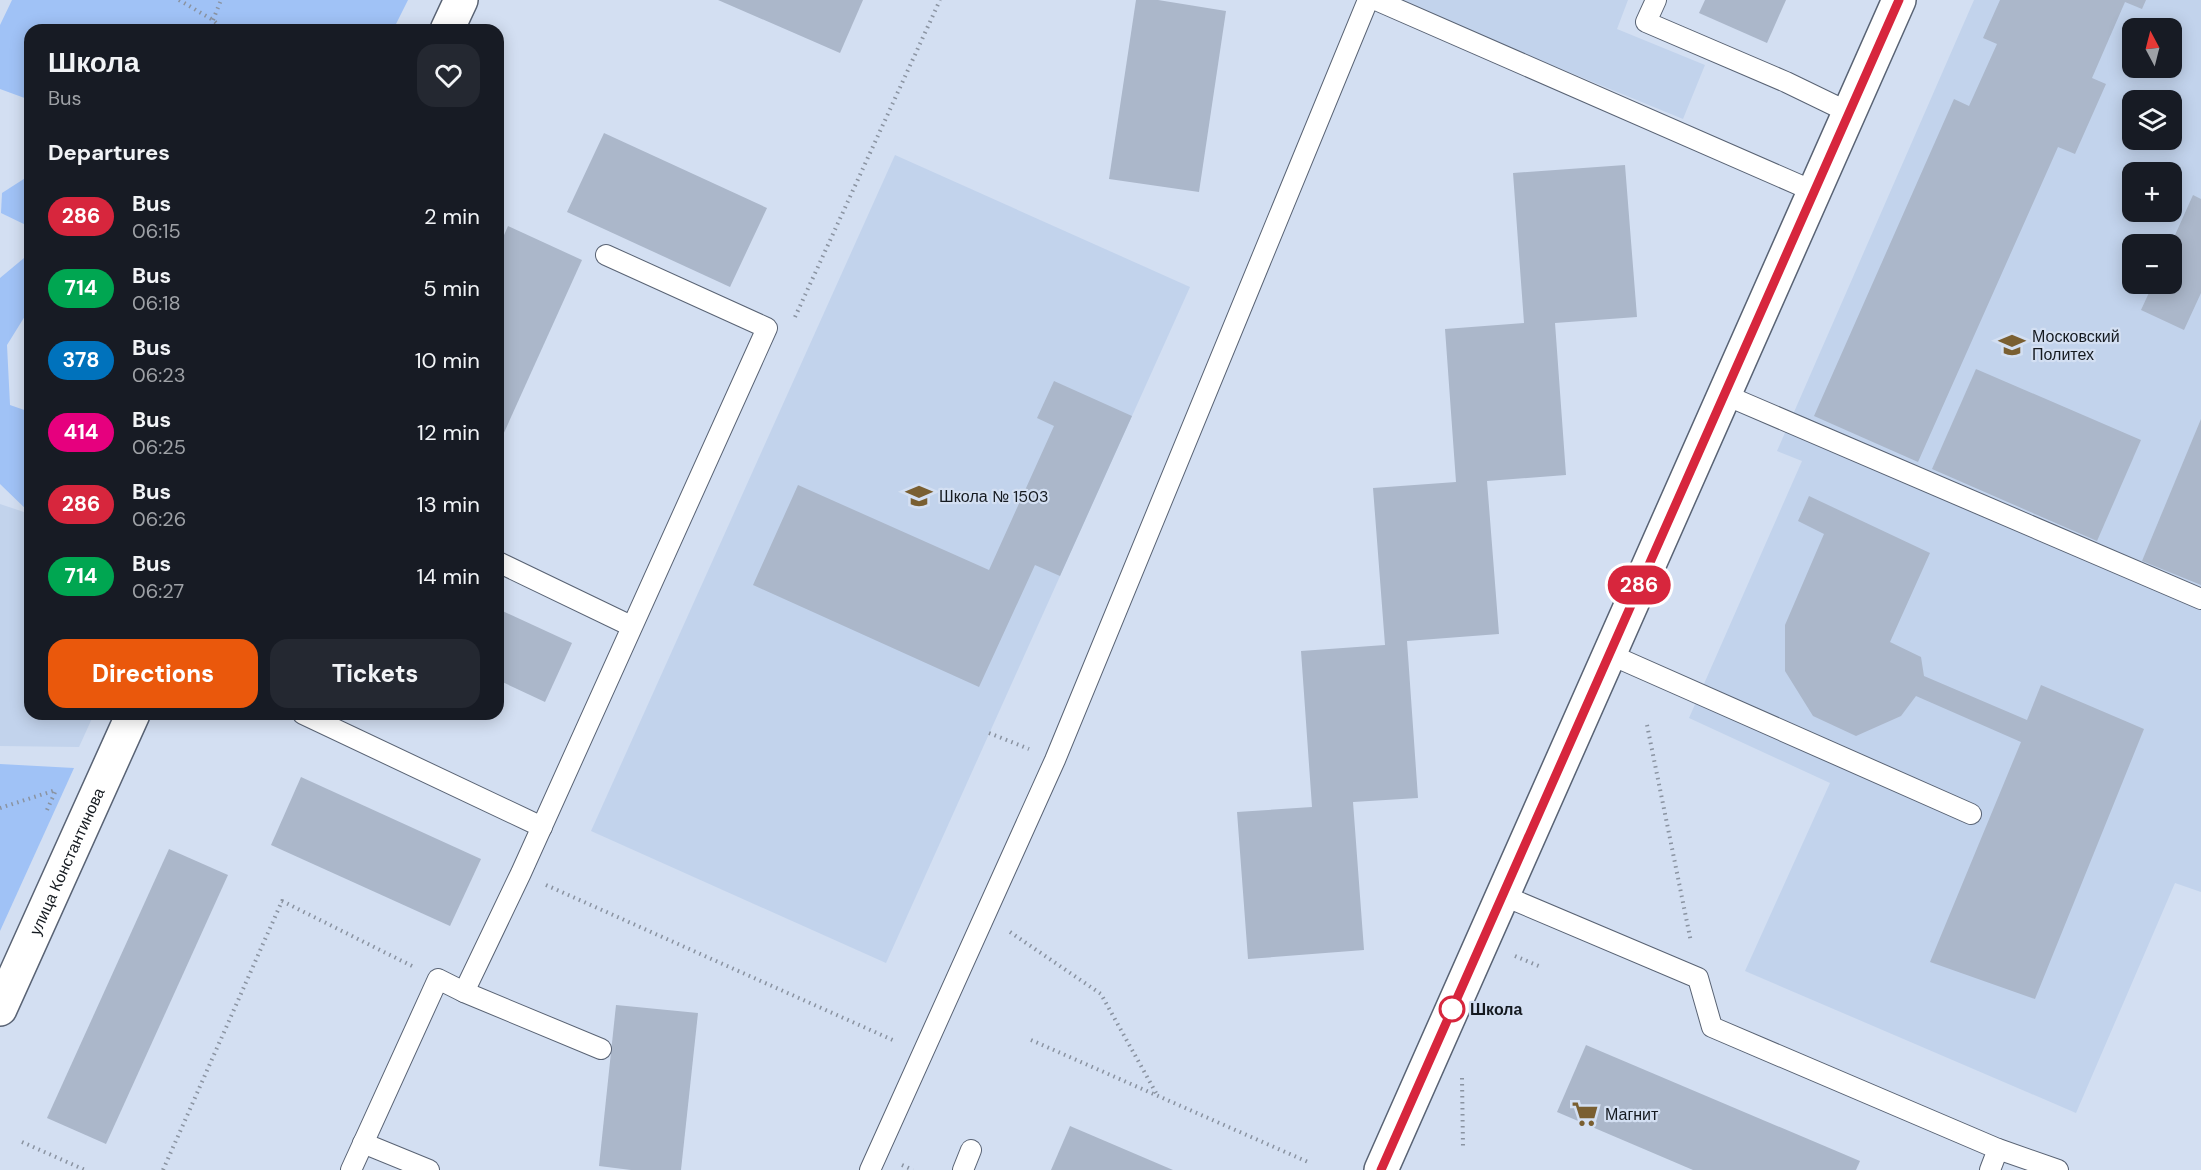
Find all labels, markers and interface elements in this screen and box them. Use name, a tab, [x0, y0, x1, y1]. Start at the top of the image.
north arrow	[2122, 18, 2182, 78]
map controls	[2122, 18, 2182, 294]
text: Школа	[48, 44, 140, 81]
button: heart	[417, 44, 480, 107]
text: Bus	[48, 85, 82, 111]
button: layers	[2122, 90, 2182, 150]
text: Departures	[48, 138, 170, 167]
button: +	[2122, 162, 2182, 222]
text: Bus	[132, 189, 171, 218]
text: 286	[62, 202, 100, 230]
text: 2 min	[424, 202, 480, 231]
text: 06:15	[132, 218, 181, 244]
button: −	[2122, 234, 2182, 294]
text: Bus	[132, 261, 171, 290]
text: 714	[65, 274, 97, 302]
text: 5 min	[423, 274, 480, 303]
text: 06:18	[132, 290, 181, 316]
place label: Московский Политех	[2032, 326, 2120, 365]
school or university icon: Московский Политех	[1997, 330, 2027, 360]
text: Bus	[132, 333, 171, 362]
text: 378	[63, 346, 99, 374]
text: 10 min	[415, 346, 480, 375]
text: 06:23	[132, 362, 186, 388]
text: Bus	[132, 405, 171, 434]
text: 414	[64, 418, 98, 446]
text: 12 min	[417, 418, 480, 447]
text: 06:25	[132, 434, 186, 460]
text: Bus	[132, 477, 171, 506]
school or university icon: Школа № 1503	[904, 481, 934, 511]
place label: Школа № 1503	[939, 486, 1048, 507]
text: 286	[62, 490, 100, 518]
text: 13 min	[417, 490, 480, 519]
text: 06:26	[132, 506, 186, 532]
text: Bus	[132, 549, 171, 578]
text: 714	[65, 562, 97, 590]
text: 14 min	[416, 562, 480, 591]
line badge: 286	[1604, 566, 1674, 604]
text: 286	[1620, 571, 1658, 599]
text: 06:27	[132, 578, 184, 604]
button: Directions	[48, 639, 258, 708]
button: Tickets	[270, 639, 480, 708]
street label: улица Константинова	[24, 784, 109, 938]
marker: Школа	[1439, 996, 1465, 1022]
place label: Школа	[1470, 999, 1522, 1020]
supermarket icon: Магнит	[1570, 1099, 1600, 1129]
place label: Магнит	[1605, 1104, 1659, 1125]

